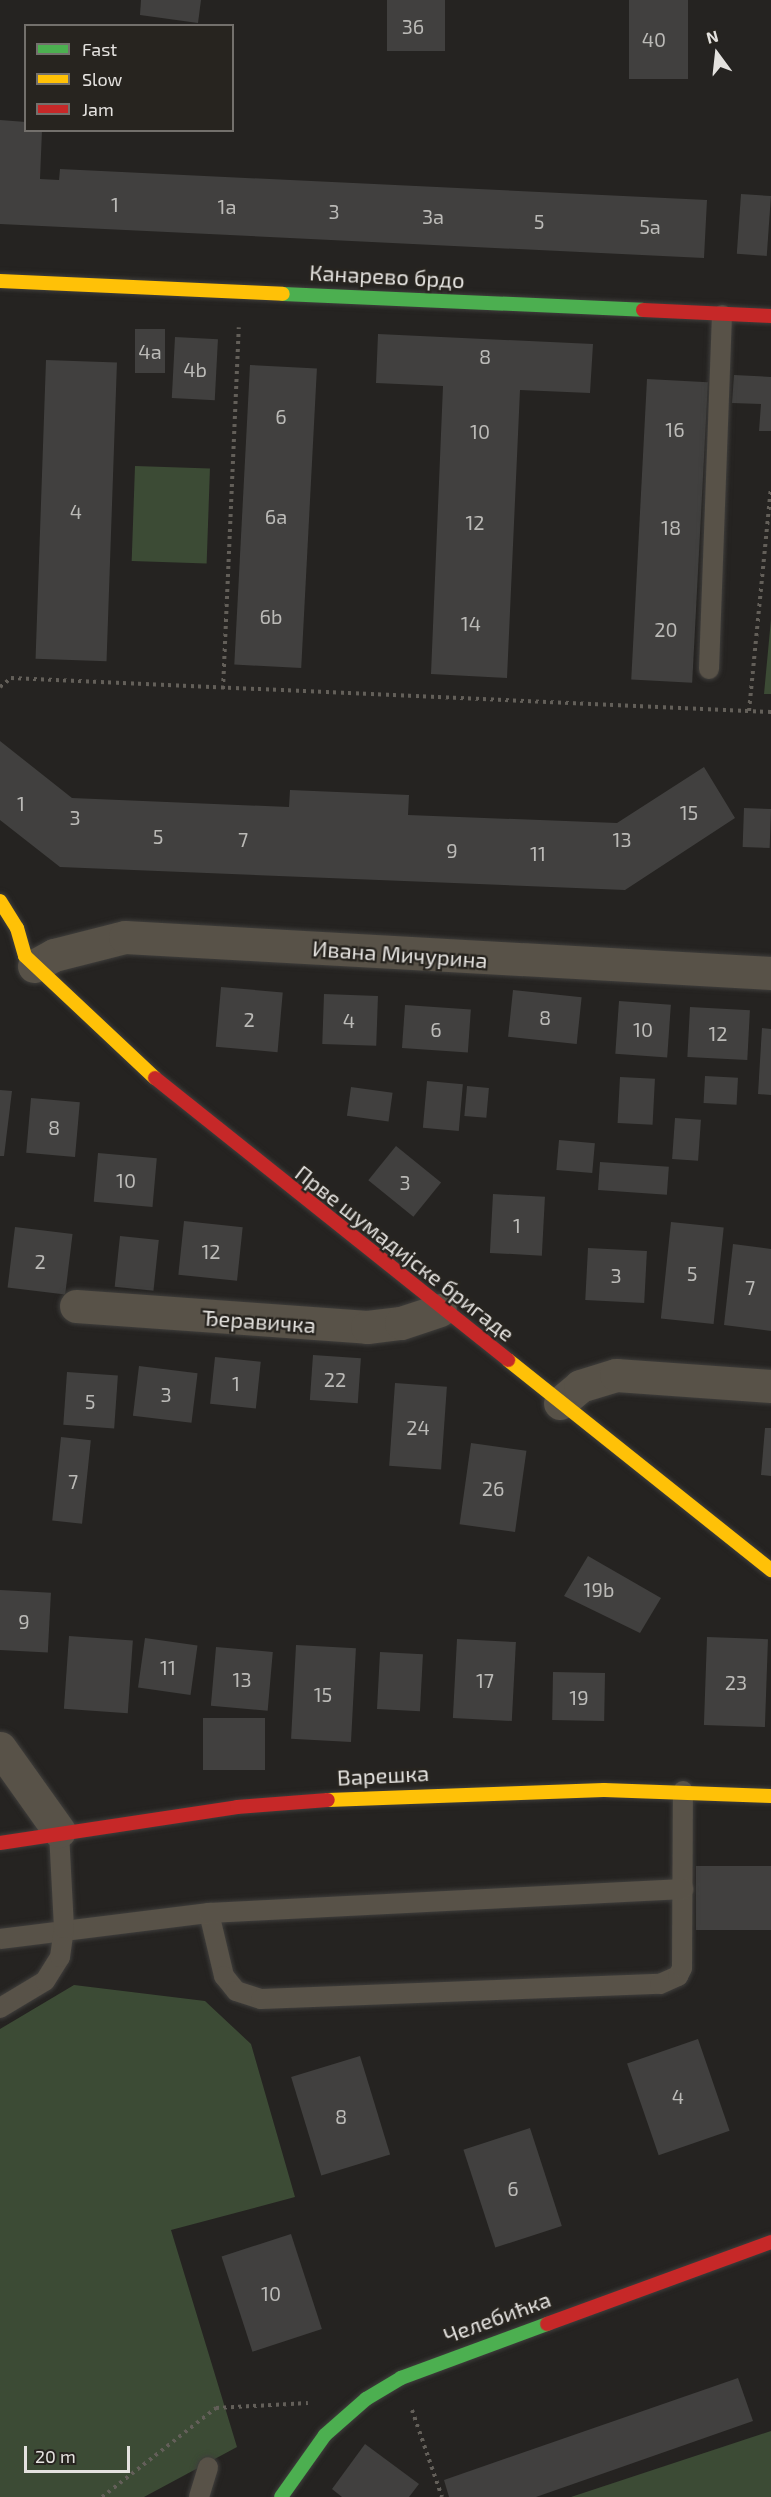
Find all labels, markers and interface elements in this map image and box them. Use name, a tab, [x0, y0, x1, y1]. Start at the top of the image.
house number: 36	[402, 14, 424, 38]
legend	[24, 24, 234, 132]
north arrow	[687, 24, 747, 84]
text: N	[704, 25, 720, 47]
house number: 40	[642, 27, 666, 51]
text: Fast	[82, 38, 117, 60]
text: Slow	[82, 68, 122, 90]
text: Jam	[82, 98, 114, 120]
house number: 1	[111, 192, 119, 216]
house number: 1a	[218, 194, 236, 218]
house number: 3	[328, 199, 340, 223]
house number: 3a	[422, 204, 444, 228]
house number: 5	[534, 209, 544, 233]
house number: 5a	[639, 214, 661, 238]
street label: Канарево брдо	[309, 259, 465, 293]
house number: 4a	[138, 339, 162, 363]
house number: 8	[479, 344, 491, 368]
house number: 4b	[183, 357, 207, 381]
house number: 6	[275, 404, 287, 428]
house number: 16	[665, 417, 685, 441]
house number: 10	[470, 419, 490, 443]
house number: 4	[70, 499, 82, 523]
house number: 6a	[265, 504, 287, 528]
house number: 12	[465, 510, 485, 534]
house number: 18	[661, 515, 681, 539]
house number: 6b	[260, 604, 282, 628]
house number: 14	[461, 611, 481, 635]
house number: 20	[654, 617, 678, 641]
house number: 1	[17, 791, 25, 815]
house number: 15	[680, 800, 698, 824]
house number: 3	[69, 805, 81, 829]
house number: 5	[153, 824, 163, 848]
house number: 7	[238, 827, 248, 851]
house number: 13	[612, 827, 632, 851]
house number: 9	[446, 838, 458, 862]
house number: 11	[530, 841, 546, 865]
street label: Ивана Мичурина	[311, 935, 489, 973]
house number: 8	[539, 1005, 551, 1029]
house number: 2	[243, 1007, 255, 1031]
house number: 4	[343, 1008, 355, 1032]
house number: 6	[430, 1017, 442, 1041]
house number: 10	[633, 1017, 653, 1041]
house number: 12	[708, 1021, 728, 1045]
house number: 8	[48, 1115, 60, 1139]
street label: Прве шумадијске бригаде	[290, 1159, 520, 1347]
house number: 10	[116, 1168, 136, 1192]
house number: 3	[399, 1170, 411, 1194]
house number: 1	[513, 1213, 521, 1237]
house number: 12	[201, 1239, 221, 1263]
house number: 2	[34, 1249, 46, 1273]
house number: 5	[687, 1261, 697, 1285]
house number: 3	[610, 1263, 622, 1287]
house number: 7	[745, 1275, 755, 1299]
street label: Ђеравичка	[201, 1304, 317, 1338]
house number: 22	[324, 1367, 346, 1391]
house number: 1	[232, 1371, 240, 1395]
house number: 3	[160, 1382, 172, 1406]
house number: 5	[85, 1389, 95, 1413]
house number: 24	[406, 1415, 430, 1439]
house number: 7	[68, 1469, 78, 1493]
house number: 26	[482, 1476, 504, 1500]
house number: 19b	[584, 1577, 614, 1601]
house number: 9	[18, 1609, 30, 1633]
house number: 11	[160, 1655, 176, 1679]
house number: 13	[232, 1667, 252, 1691]
house number: 17	[476, 1668, 494, 1692]
house number: 23	[725, 1670, 747, 1694]
house number: 15	[314, 1682, 332, 1706]
house number: 19	[569, 1685, 589, 1709]
street label: Варешка	[336, 1759, 430, 1791]
house number: 4	[672, 2084, 684, 2108]
house number: 8	[335, 2104, 347, 2128]
house number: 6	[507, 2176, 519, 2200]
house number: 10	[261, 2281, 281, 2305]
street label: Челебићка	[440, 2285, 554, 2349]
scale bar	[27, 2434, 134, 2472]
text: 20 m	[35, 2445, 76, 2467]

